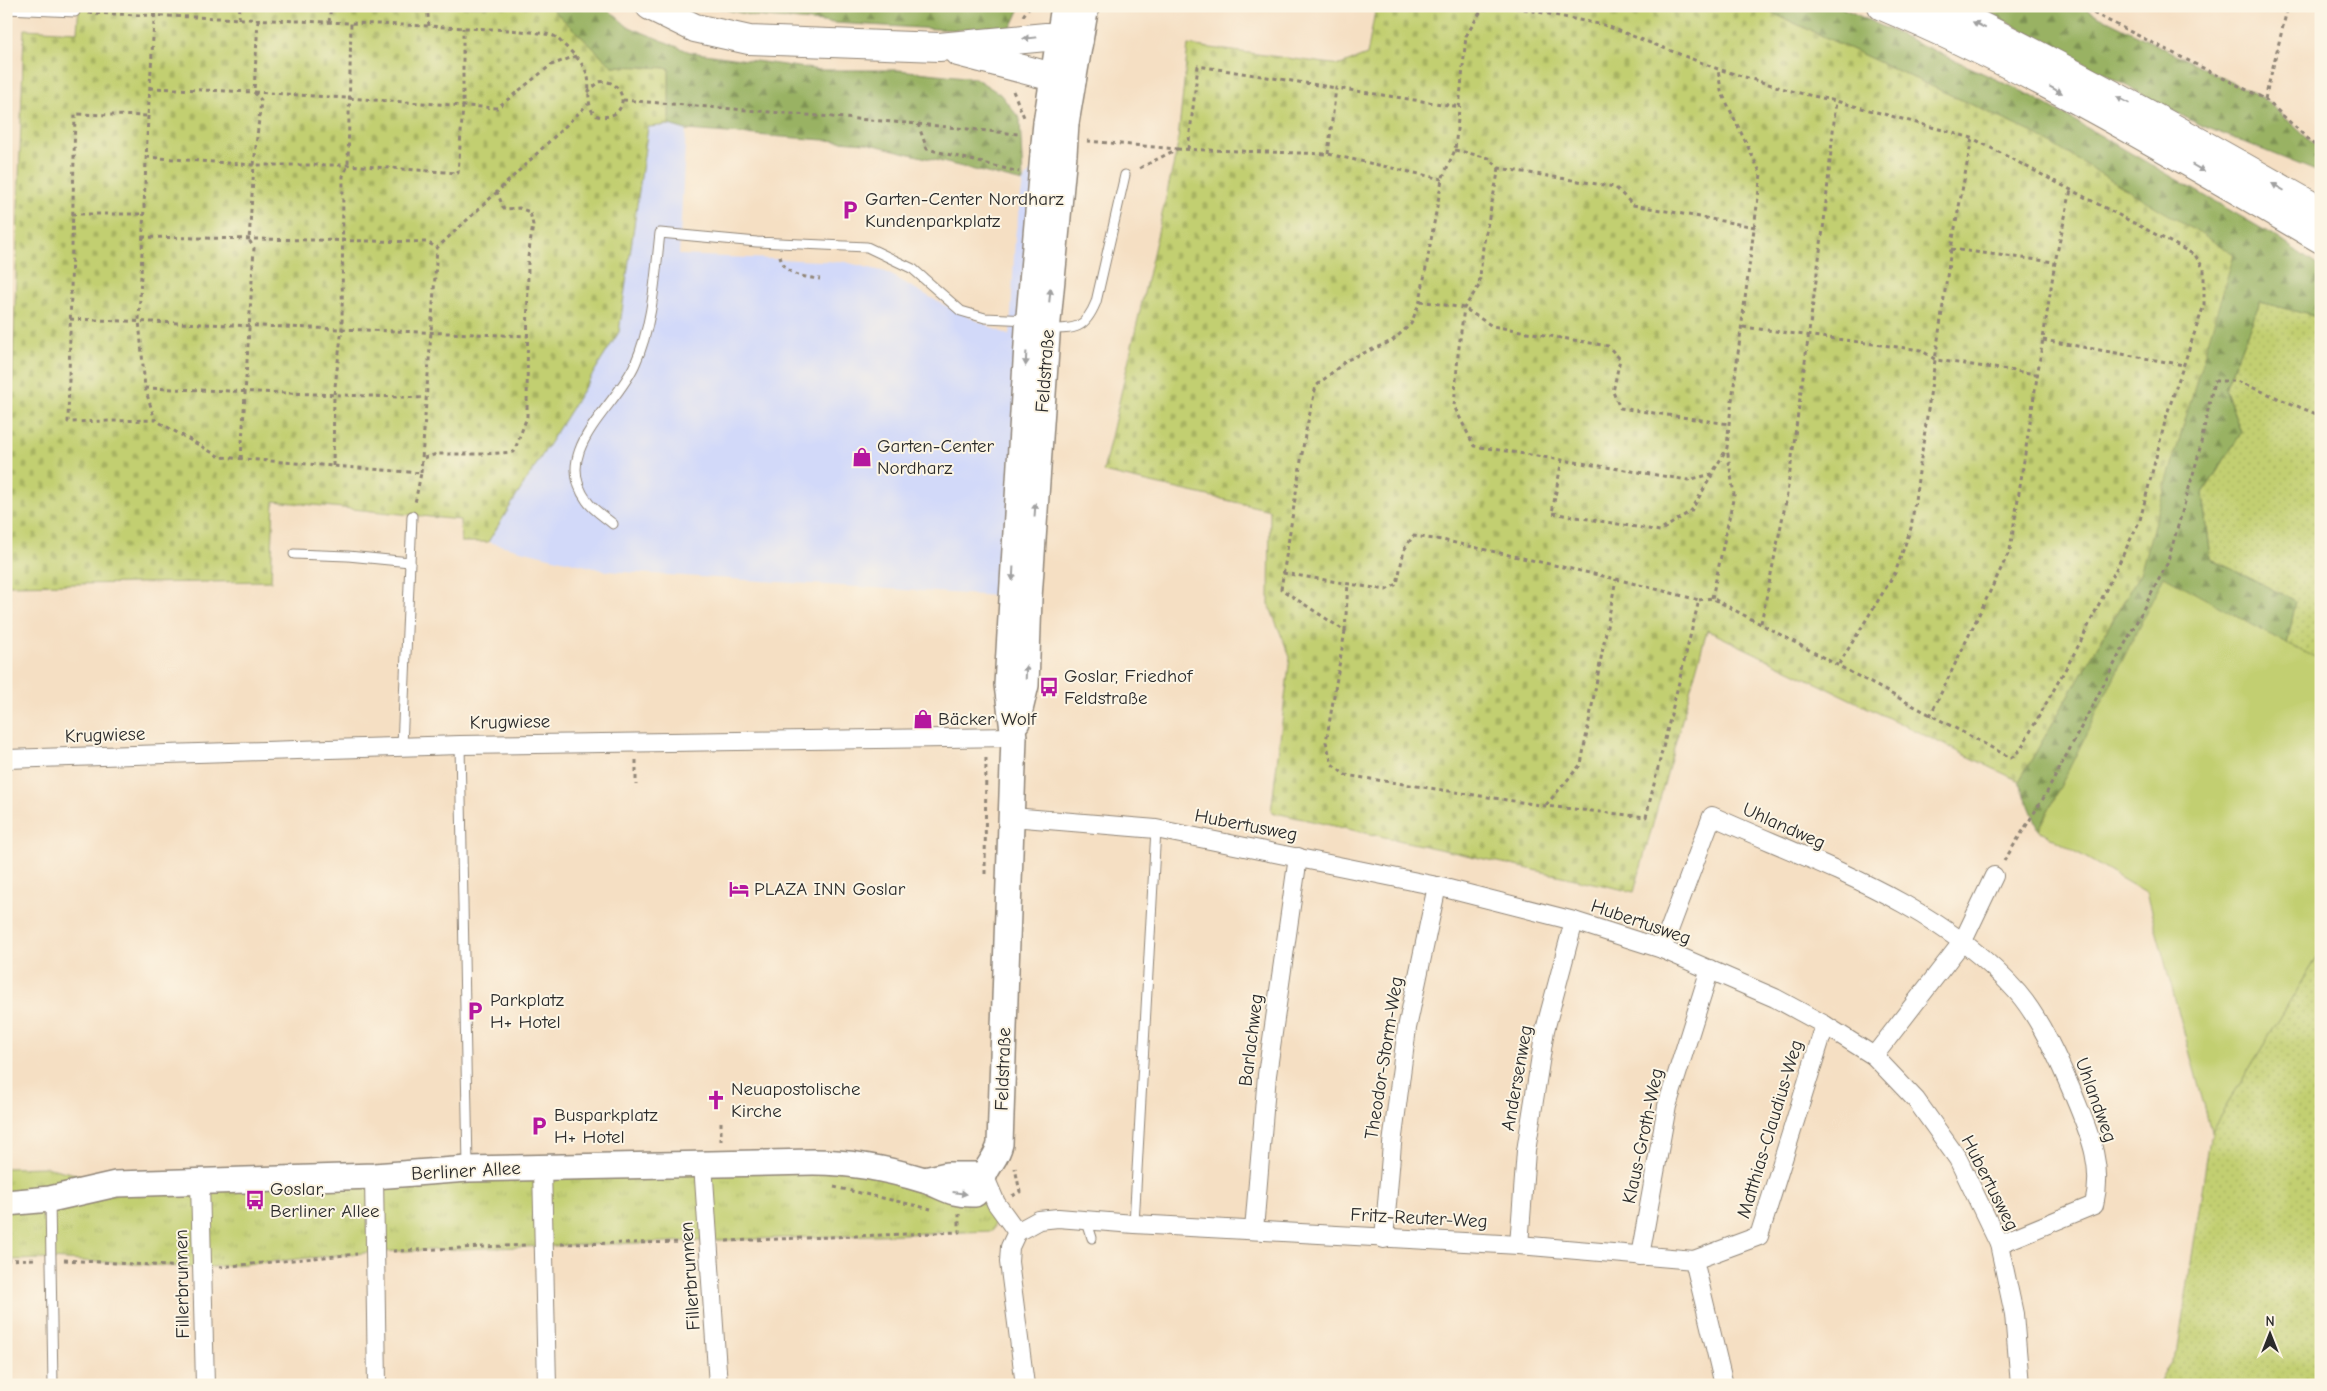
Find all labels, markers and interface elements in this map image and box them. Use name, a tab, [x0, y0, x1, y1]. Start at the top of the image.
one-way arrow	[1972, 21, 1986, 29]
one-way arrow	[1022, 34, 1038, 42]
one-way arrow	[2049, 86, 2063, 94]
one-way arrow	[2116, 95, 2130, 104]
one-way arrow	[2192, 163, 2205, 172]
one-way arrow	[2272, 182, 2285, 191]
place label: Garten-Center Nordharz Kundenparkplatz	[865, 188, 1064, 232]
parking icon: Garten-Center Nordharz Kundenparkplatz	[839, 199, 861, 221]
one-way arrow	[1047, 287, 1055, 303]
street label: Feldstraße	[1031, 329, 1059, 413]
one-way arrow	[1021, 351, 1029, 367]
place label: Garten-Center Nordharz	[877, 435, 995, 479]
shop icon: Garten-Center Nordharz	[851, 446, 873, 468]
one-way arrow	[1031, 501, 1039, 517]
one-way arrow	[1009, 566, 1017, 582]
one-way arrow	[1023, 664, 1031, 680]
place label: Goslar, Friedhof Feldstraße	[1064, 665, 1194, 709]
bus stop icon: Goslar, Friedhof Feldstraße	[1038, 676, 1060, 698]
shop icon: Bäcker Wolf	[912, 708, 934, 730]
place label: Bäcker Wolf	[938, 708, 1038, 730]
street label: Krugwiese	[470, 710, 550, 734]
street label: Krugwiese	[64, 723, 146, 747]
street label: Uhlandweg	[1739, 798, 1829, 854]
street label: Hubertusweg	[1193, 804, 1299, 846]
hotel icon: PLAZA INN Goslar	[728, 878, 750, 900]
place label: PLAZA INN Goslar	[754, 878, 906, 900]
street label: Hubertusweg	[1588, 895, 1694, 949]
street label: Theodor-Storm-Weg	[1360, 975, 1408, 1141]
place label: Parkplatz H+ Hotel	[490, 989, 564, 1033]
street label: Barlachweg	[1234, 992, 1268, 1088]
parking icon: Parkplatz H+ Hotel	[464, 1000, 486, 1022]
street label: Andersenweg	[1497, 1023, 1537, 1133]
street label: Feldstraße	[991, 1027, 1015, 1111]
street label: Matthias-Claudius-Weg	[1732, 1037, 1808, 1221]
street label: Uhlandweg	[2071, 1055, 2121, 1145]
street label: Klaus-Groth-Weg	[1618, 1066, 1668, 1206]
place label: Neuapostolische Kirche	[731, 1078, 861, 1122]
church icon: Neuapostolische Kirche	[705, 1089, 727, 1111]
place label: Busparkplatz H+ Hotel	[554, 1104, 658, 1148]
parking icon: Busparkplatz H+ Hotel	[528, 1115, 550, 1137]
street label: Hubertusweg	[1957, 1132, 2023, 1234]
street label: Berliner Allee	[411, 1157, 521, 1185]
place label: Goslar, Berliner Allee	[270, 1178, 380, 1222]
bus stop icon: Goslar, Berliner Allee	[244, 1189, 266, 1211]
one-way arrow	[953, 1190, 969, 1198]
street label: Fritz-Reuter-Weg	[1350, 1203, 1488, 1233]
street label: Fillerbrunnen	[675, 1221, 705, 1331]
street label: Fillerbrunnen	[170, 1229, 194, 1339]
north arrow	[2244, 1308, 2294, 1358]
text: N	[2265, 1313, 2275, 1330]

